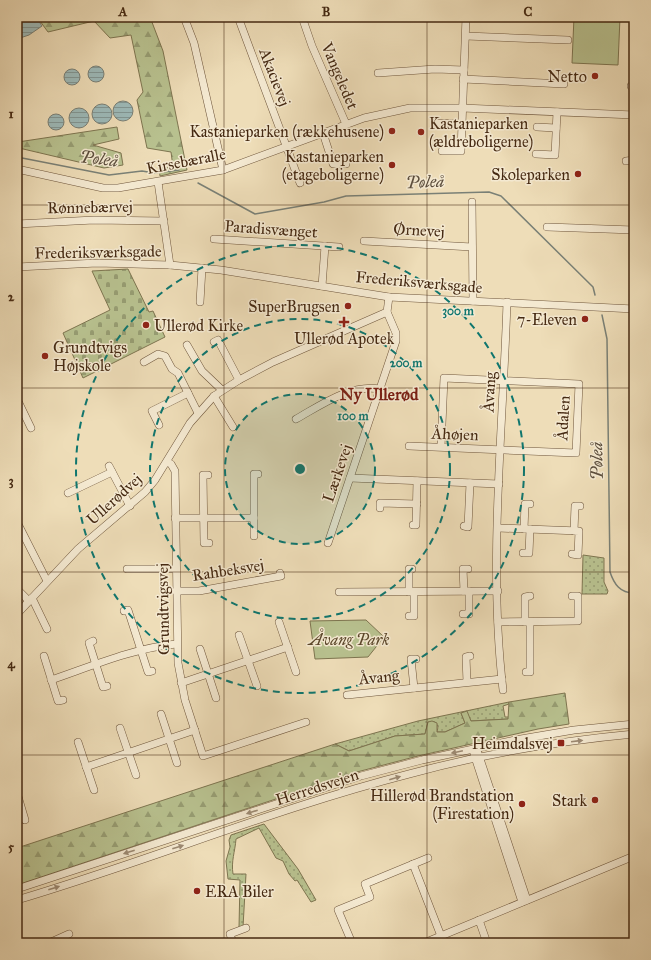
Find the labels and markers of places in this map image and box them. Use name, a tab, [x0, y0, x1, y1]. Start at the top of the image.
place label: Netto	[548, 67, 587, 86]
marker: Netto	[590, 71, 600, 81]
place label: Kastanieparken (ældreboligerne)	[429, 114, 533, 152]
place label: Kastanieparken (rækkehusene)	[189, 122, 384, 142]
marker: Kastanieparken (rækkehusene)	[387, 126, 397, 136]
marker: Kastanieparken (ældreboligerne)	[416, 127, 426, 137]
place label: Kastanieparken (etageboligerne)	[282, 147, 384, 185]
marker: Kastanieparken (etageboligerne)	[387, 160, 397, 170]
place label: Skoleparken	[491, 165, 570, 184]
marker: Skoleparken	[573, 169, 583, 179]
place label: SuperBrugsen	[248, 297, 340, 317]
marker: SuperBrugsen	[343, 301, 353, 311]
place label: 7-Eleven	[517, 310, 577, 329]
marker: 7-Eleven	[580, 314, 590, 324]
place label: Ullerød Kirke	[154, 316, 243, 335]
marker: Ullerød Apotek	[339, 317, 349, 327]
marker: Ullerød Kirke	[141, 320, 151, 330]
place label: Ullerød Apotek	[294, 329, 395, 348]
place label: Grundtvigs Højskole	[53, 338, 127, 375]
marker: Grundtvigs Højskole	[40, 351, 50, 361]
centre of rings	[293, 462, 307, 476]
place label: Heimdalsvej	[472, 734, 553, 753]
marker: Heimdalsvej	[556, 738, 566, 748]
place label: Hillerød Brandstation (Firestation)	[370, 786, 514, 824]
place label: Stark	[552, 791, 588, 810]
marker: Stark	[590, 795, 600, 805]
marker: Hillerød Brandstation (Firestation)	[517, 799, 527, 809]
place label: ERA Biler	[205, 882, 274, 901]
marker: ERA Biler	[192, 886, 202, 896]

